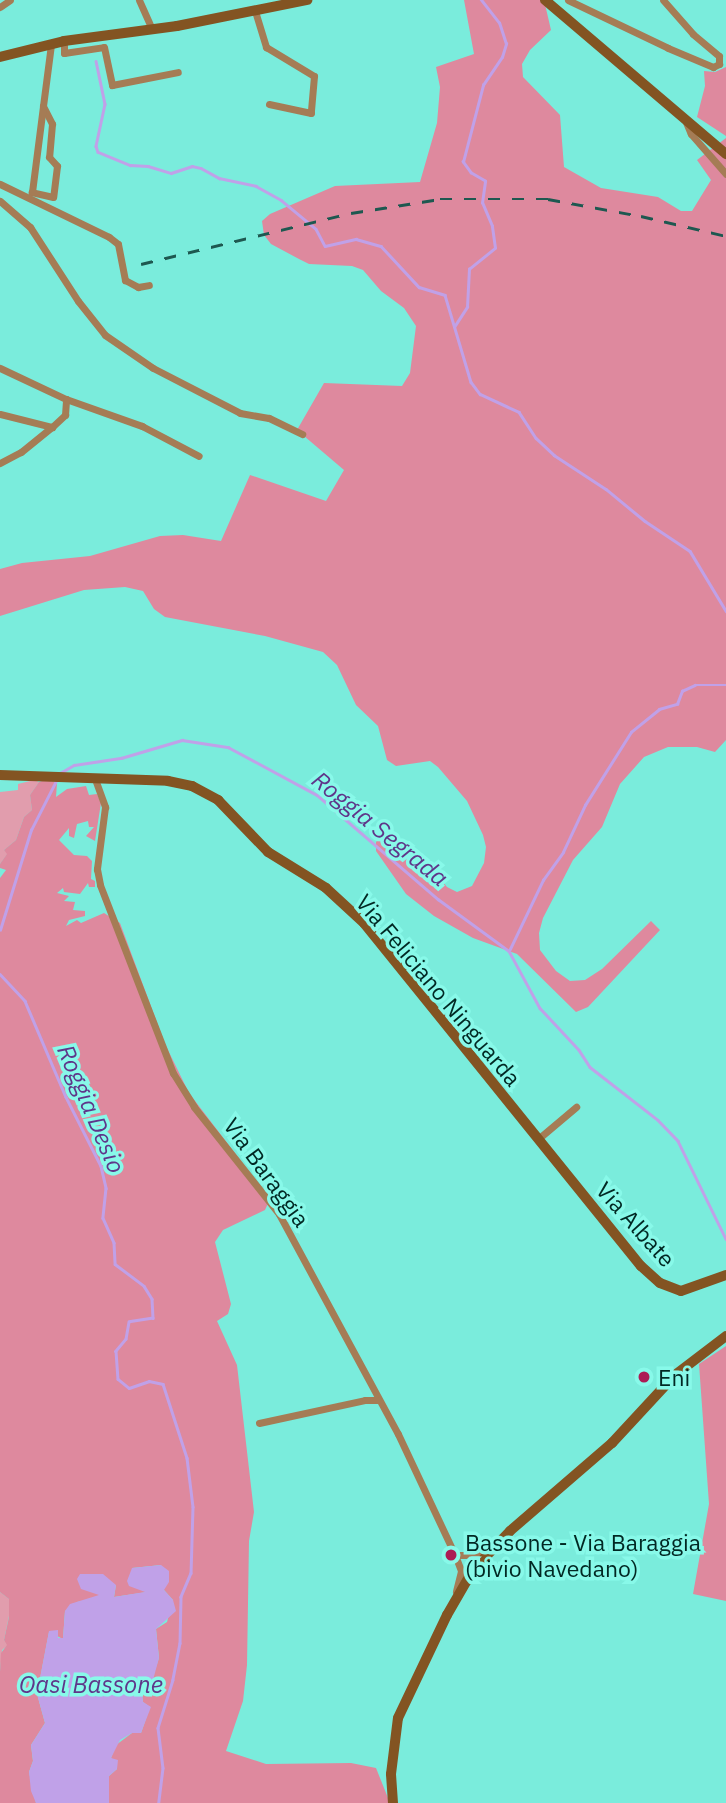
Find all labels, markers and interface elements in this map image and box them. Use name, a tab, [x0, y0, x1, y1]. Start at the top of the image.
water label: Roggia Segrada	[306, 765, 454, 893]
street label: Via Feliciano Ninguarda	[351, 889, 527, 1091]
water label: Roggia Desio	[51, 1040, 131, 1178]
street label: Via Baraggia	[218, 1112, 316, 1232]
street label: Via Albate	[591, 1176, 681, 1272]
place label: Eni	[658, 1363, 690, 1391]
marker: Eni	[636, 1369, 652, 1385]
place label: Bassone - Via Baraggia (bivio Navedano)	[465, 1528, 701, 1582]
marker: Bassone - Via Baraggia (bivio Navedano)	[443, 1547, 459, 1563]
water label: Oasi Bassone	[19, 1671, 163, 1699]

